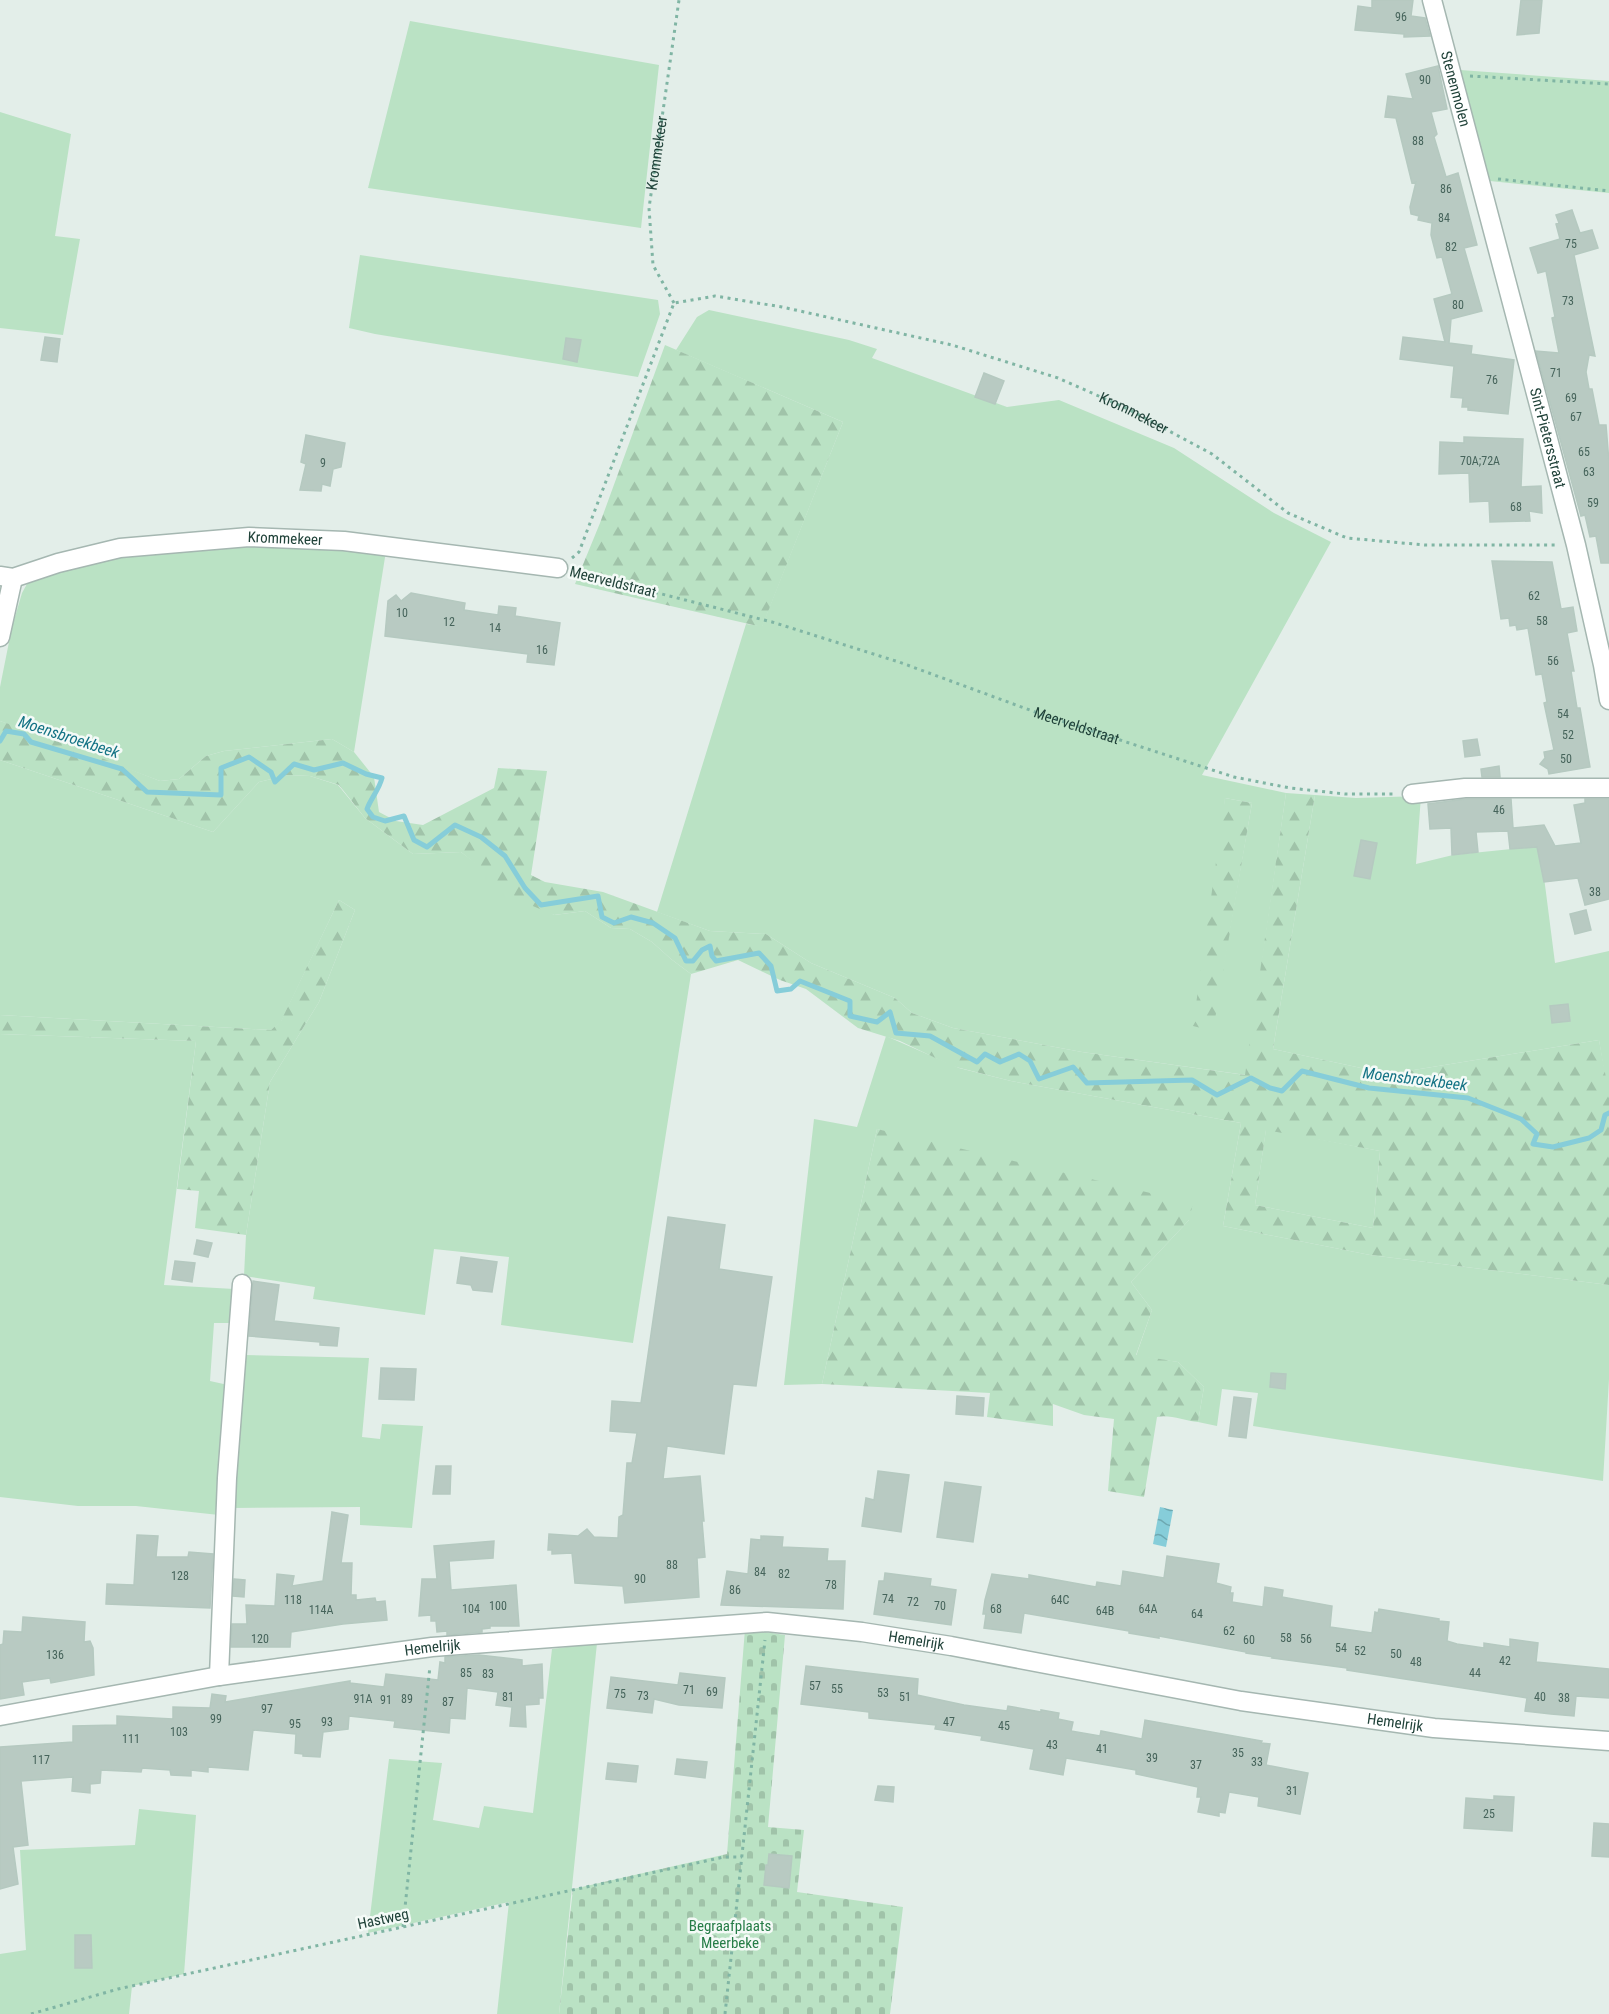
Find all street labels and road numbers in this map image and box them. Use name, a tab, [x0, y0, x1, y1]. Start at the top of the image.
street label: Stenenmolen	[1437, 49, 1474, 129]
street label: Krommekeer	[643, 114, 671, 192]
street label: Sint-Pietersstraat	[1526, 386, 1570, 490]
street label: Krommekeer	[1096, 388, 1172, 438]
street label: Krommekeer	[247, 528, 323, 549]
street label: Meerveldstraat	[568, 563, 658, 601]
street label: Meerveldstraat	[1031, 703, 1121, 748]
street label: Hemelrijk	[887, 1627, 946, 1654]
street label: Hemelrijk	[403, 1636, 461, 1660]
street label: Hemelrijk	[1366, 1710, 1425, 1735]
street label: Hastweg	[356, 1905, 410, 1933]

